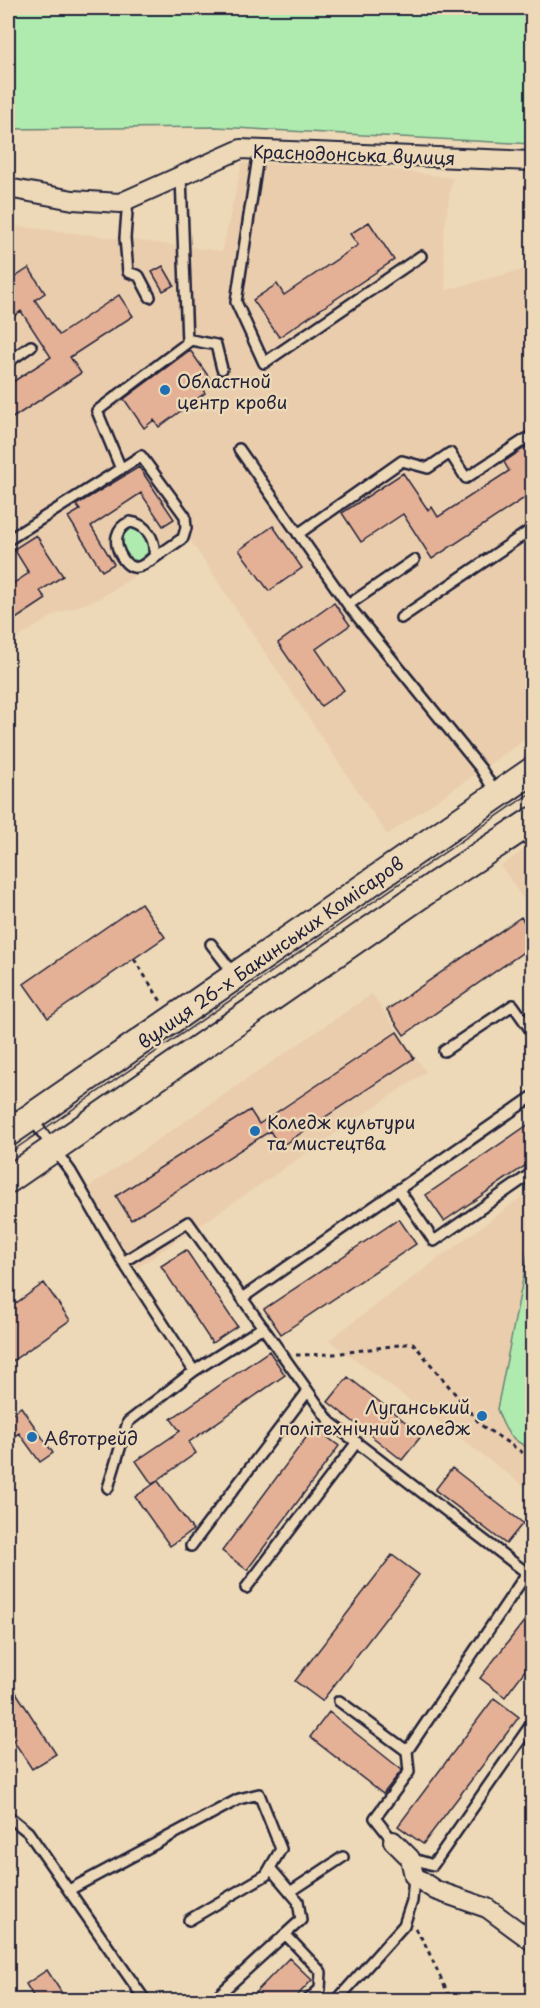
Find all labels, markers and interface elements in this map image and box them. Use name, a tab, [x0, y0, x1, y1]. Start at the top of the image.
street label: Краснодонська вулиця	[252, 137, 456, 171]
place label: Областной центр крови	[177, 367, 287, 415]
marker: Областной центр крови	[158, 383, 172, 397]
street label: вулиця 26-х Бакинських Комісаров	[132, 849, 408, 1055]
place label: Коледж культури та мистецтва	[267, 1108, 415, 1156]
marker: Коледж культури та мистецтва	[248, 1124, 262, 1138]
place label: Луганський політехнічний коледж	[279, 1393, 470, 1441]
marker: Луганський політехнічний коледж	[475, 1409, 489, 1423]
place label: Автотрейд	[44, 1424, 138, 1451]
marker: Автотрейд	[25, 1430, 39, 1444]

